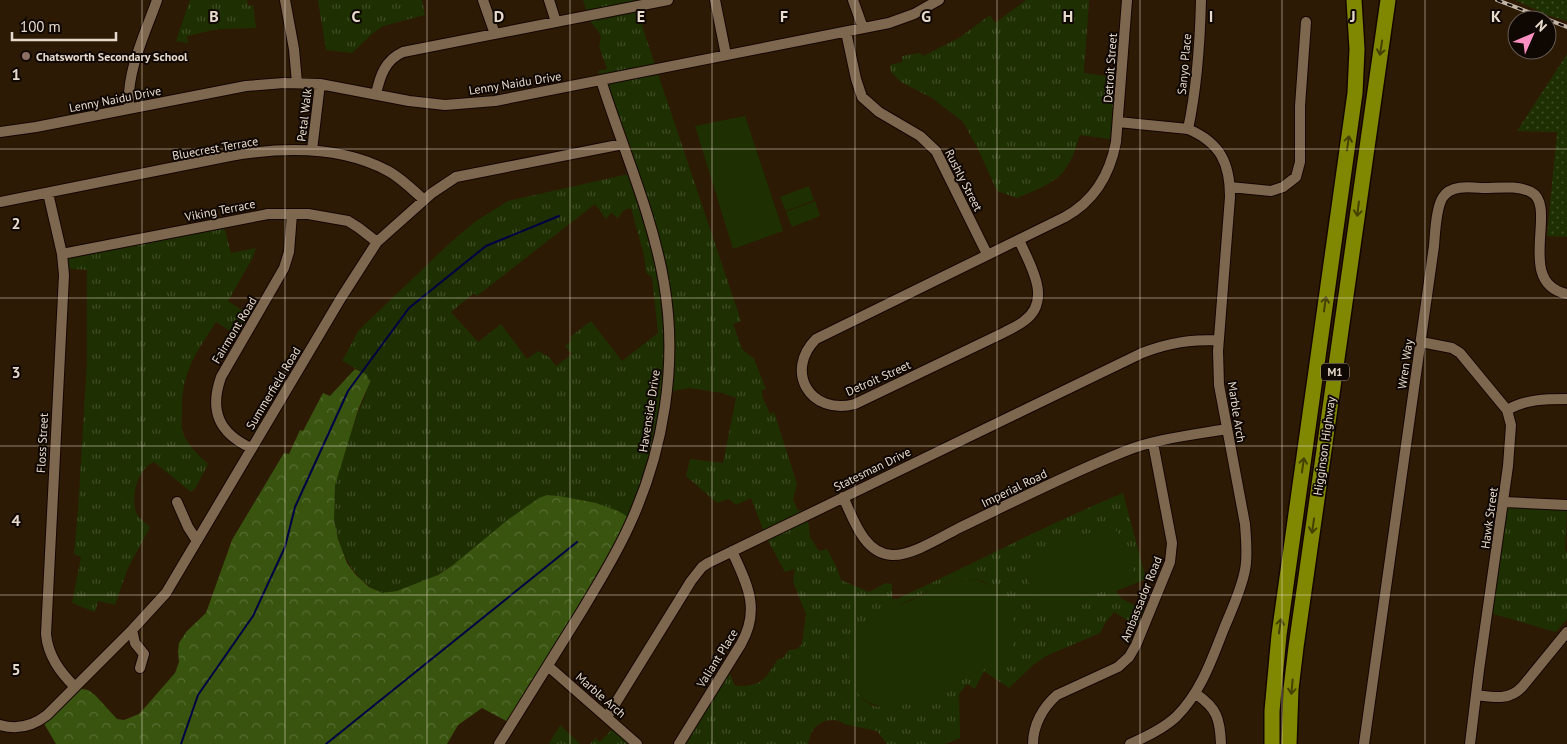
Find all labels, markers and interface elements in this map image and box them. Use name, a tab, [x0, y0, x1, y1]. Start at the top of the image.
text: B	[209, 6, 219, 26]
text: C	[352, 6, 361, 26]
text: D	[494, 6, 504, 26]
text: E	[637, 6, 645, 26]
text: F	[780, 6, 788, 26]
text: G	[921, 6, 931, 26]
text: H	[1063, 6, 1073, 26]
text: I	[1209, 6, 1213, 26]
text: J	[1349, 6, 1356, 26]
text: K	[1491, 6, 1501, 26]
scale bar	[12, 10, 116, 42]
north arrow	[1507, 10, 1557, 60]
text: N	[1532, 16, 1551, 35]
text: 100 m	[20, 17, 61, 36]
street label: Detroit Street	[1100, 33, 1120, 103]
street label: Sanyo Place	[1174, 33, 1194, 95]
one-way arrow	[1376, 40, 1386, 56]
place label: Chatsworth Secondary School	[36, 49, 188, 64]
marker: Chatsworth Secondary School	[20, 50, 32, 62]
text: 1	[11, 64, 21, 84]
street label: Lenny Naidu Drive	[468, 68, 562, 98]
street label: Lenny Naidu Drive	[68, 83, 162, 115]
street label: Petal Walk	[293, 87, 315, 142]
street label: Bluecrest Terrace	[171, 133, 259, 163]
one-way arrow	[1343, 135, 1353, 151]
street label: Rushly Street	[942, 146, 986, 214]
street label: Viking Terrace	[183, 196, 256, 224]
one-way arrow	[1352, 201, 1362, 217]
text: 2	[11, 213, 21, 233]
street label: Fairmont Road	[208, 294, 260, 366]
one-way arrow	[1321, 296, 1331, 312]
street label: Wren Way	[1394, 338, 1416, 390]
street label: Summerfield Road	[242, 344, 304, 432]
street label: Detroit Street	[843, 357, 913, 399]
text: 3	[11, 362, 21, 382]
road number: M1	[1321, 364, 1349, 381]
street label: Havenside Drive	[635, 369, 663, 453]
street label: Marble Arch	[1225, 380, 1249, 444]
street label: Higginson Highway	[1310, 395, 1338, 496]
street label: Floss Street	[33, 413, 51, 473]
street label: Statesman Drive	[831, 444, 913, 494]
one-way arrow	[1298, 457, 1308, 473]
street label: Imperial Road	[979, 466, 1049, 510]
street label: Hawk Street	[1477, 486, 1501, 550]
text: 4	[11, 510, 21, 530]
one-way arrow	[1308, 518, 1318, 534]
street label: Ambassador Road	[1117, 554, 1165, 644]
one-way arrow	[1275, 618, 1285, 634]
street label: Valiant Place	[693, 626, 741, 691]
text: 5	[11, 659, 21, 679]
street label: Marble Arch	[573, 669, 629, 721]
one-way arrow	[1287, 679, 1296, 695]

